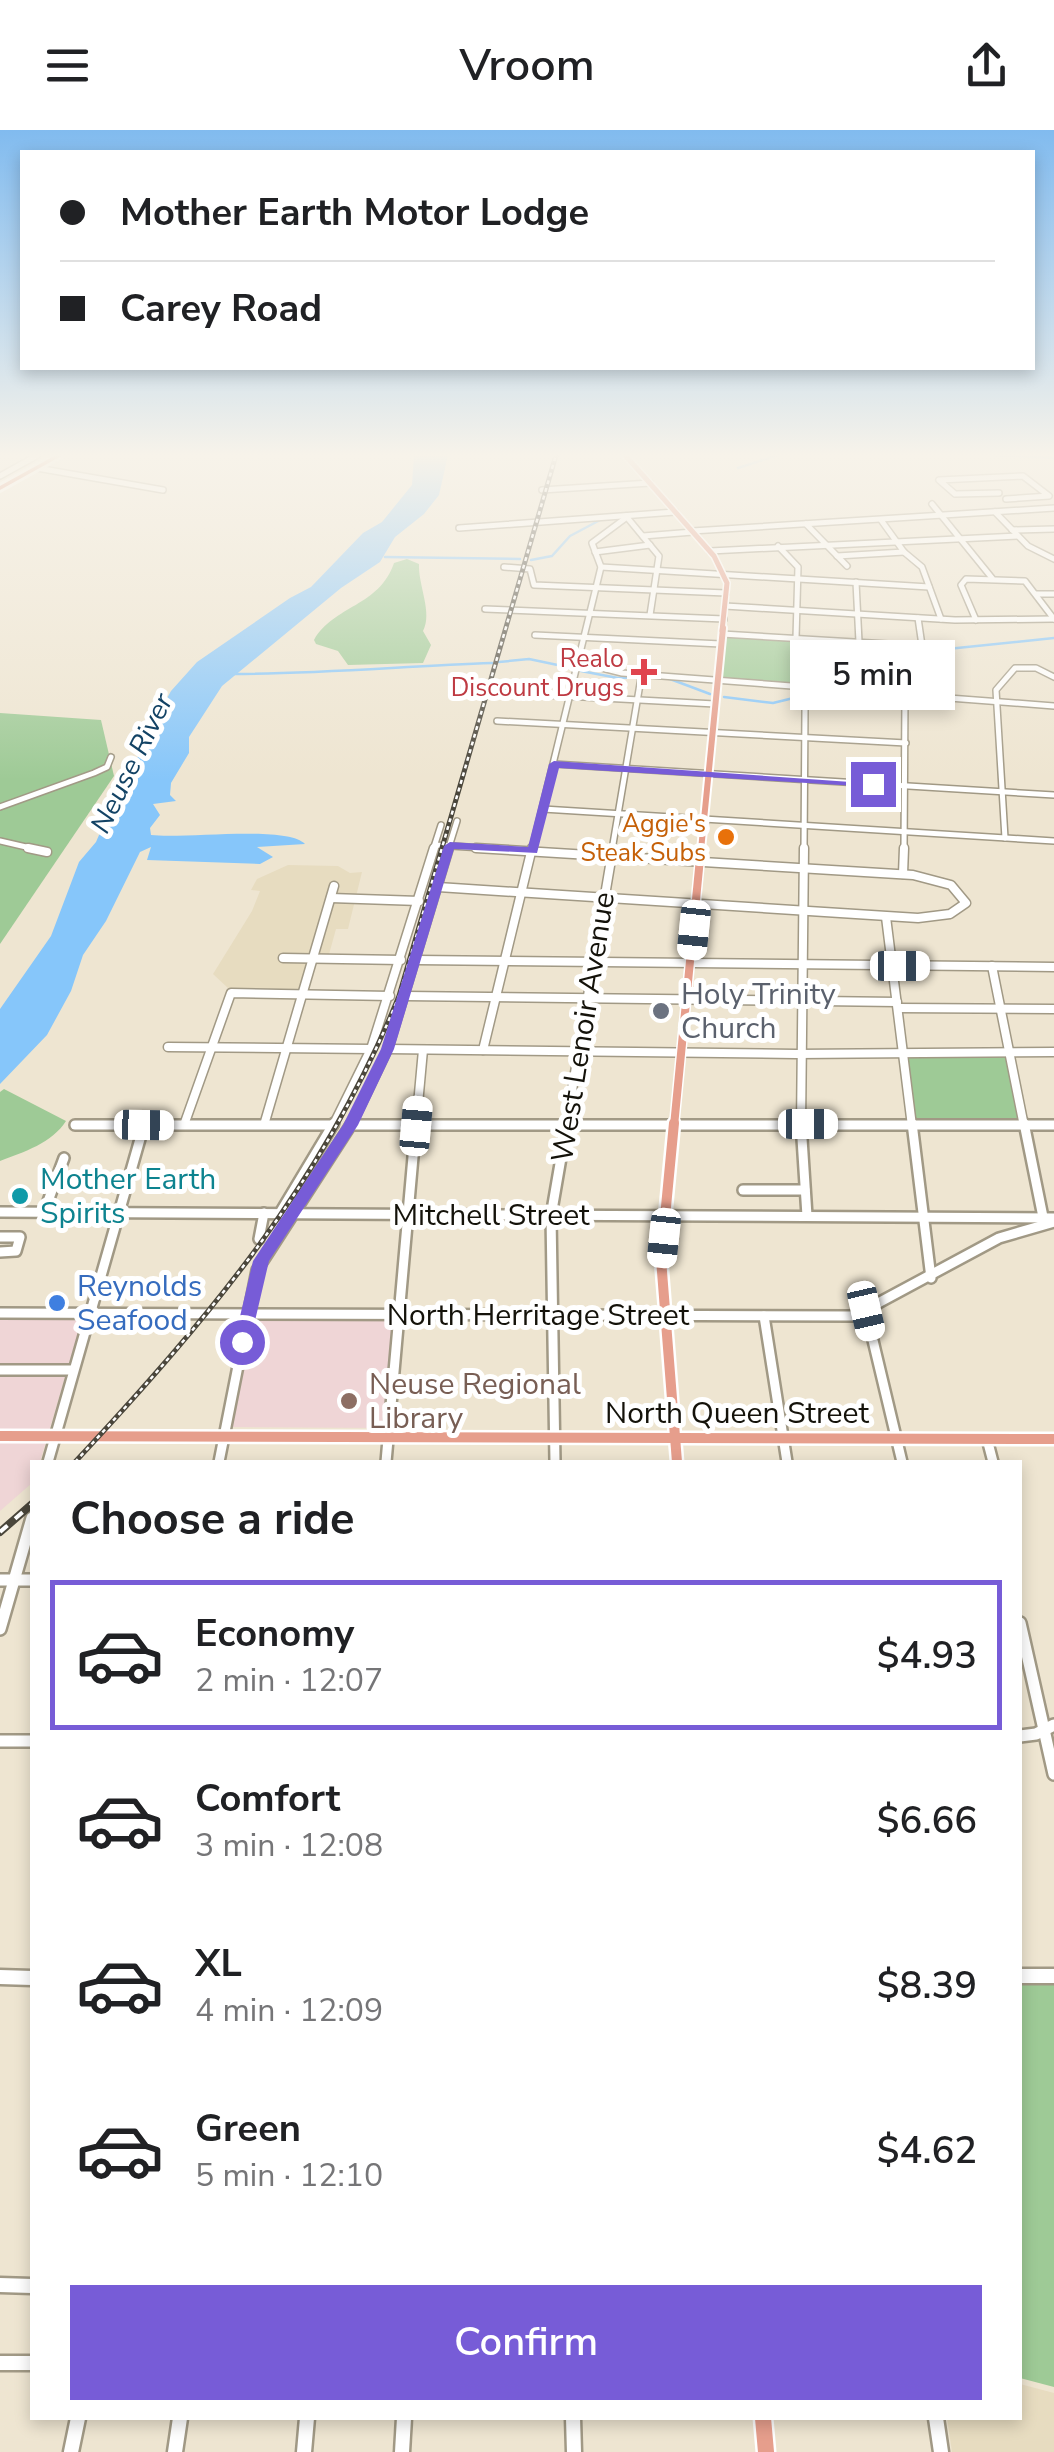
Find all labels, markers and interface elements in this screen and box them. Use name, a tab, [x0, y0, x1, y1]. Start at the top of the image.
text: Vroom	[459, 35, 595, 96]
icon: menu	[40, 38, 95, 93]
icon: share	[959, 38, 1014, 93]
text: Mother Earth Motor Lodge	[120, 187, 589, 238]
text: Carey Road	[120, 283, 322, 334]
callout: 5 min	[790, 639, 956, 709]
place label: Realo Discount Drugs	[451, 642, 624, 705]
text: 5 min	[832, 653, 913, 696]
marker: Realo Discount Drugs	[633, 661, 655, 683]
water label: Neuse River	[82, 686, 183, 840]
route end	[851, 762, 896, 807]
place label: Aggie's Steak Subs	[581, 807, 706, 870]
marker: Aggie's Steak Subs	[715, 826, 737, 848]
street label: West Lenoir Avenue	[542, 889, 625, 1165]
car	[676, 899, 712, 961]
car	[870, 951, 930, 981]
place label: Holy Trinity Church	[681, 974, 836, 1049]
marker: Holy Trinity Church	[650, 1000, 672, 1022]
car	[398, 1095, 434, 1157]
car	[114, 1109, 174, 1141]
car	[778, 1109, 838, 1139]
place label: Mother Earth Spirits	[40, 1159, 216, 1234]
marker: Mother Earth Spirits	[9, 1185, 31, 1207]
street label: Mitchell Street	[392, 1195, 590, 1236]
car	[646, 1207, 682, 1269]
place label: Reynolds Seafood	[77, 1266, 202, 1341]
car	[845, 1278, 887, 1344]
marker: Reynolds Seafood	[46, 1292, 68, 1314]
street label: North Herritage Street	[387, 1295, 690, 1336]
route start	[220, 1320, 265, 1365]
place label: Neuse Regional Library	[369, 1364, 581, 1439]
marker: Neuse Regional Library	[338, 1390, 360, 1412]
street label: North Queen Street	[605, 1393, 870, 1434]
text: Choose a ride	[70, 1489, 355, 1550]
text: Economy	[195, 1608, 354, 1659]
icon: car	[75, 1610, 165, 1700]
text: $4.93	[877, 1630, 977, 1681]
text: 2 min · 12:07	[195, 1659, 383, 1702]
text: Comfort	[195, 1773, 340, 1824]
icon: car	[75, 1775, 165, 1865]
text: $6.66	[877, 1795, 977, 1846]
text: 3 min · 12:08	[195, 1824, 383, 1867]
text: XL	[195, 1938, 242, 1989]
icon: car	[75, 1940, 165, 2030]
text: $8.39	[877, 1960, 977, 2011]
text: 4 min · 12:09	[195, 1989, 383, 2032]
text: Green	[195, 2103, 301, 2154]
icon: car	[75, 2105, 165, 2195]
text: $4.62	[877, 2125, 977, 2176]
text: 5 min · 12:10	[195, 2154, 383, 2197]
button: Confirm	[70, 2285, 982, 2400]

